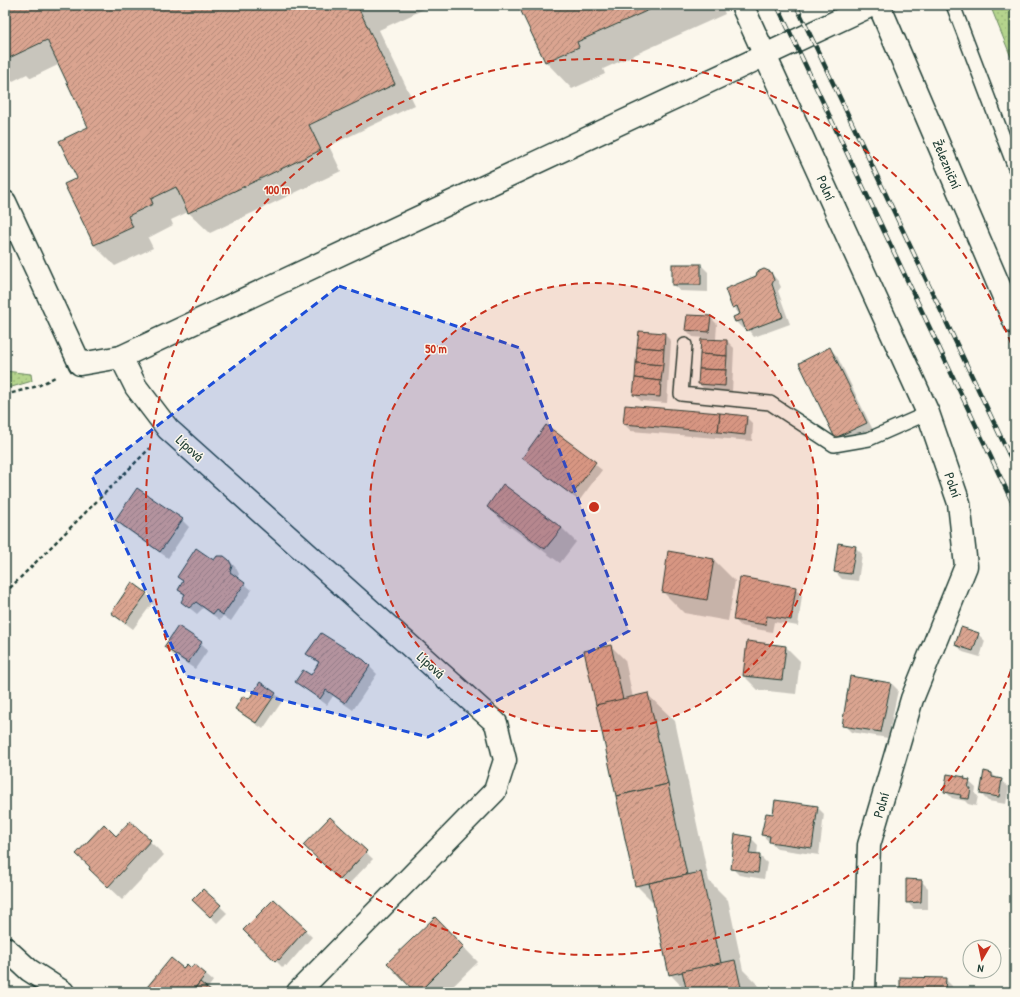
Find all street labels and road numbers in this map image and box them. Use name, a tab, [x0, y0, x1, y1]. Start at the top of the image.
street label: Železniční	[928, 136, 966, 192]
street label: Polní	[813, 172, 840, 203]
street label: Lípová	[172, 430, 209, 466]
street label: Polní	[940, 470, 967, 500]
street label: Lípová	[413, 647, 450, 683]
street label: Polní	[868, 790, 893, 820]

